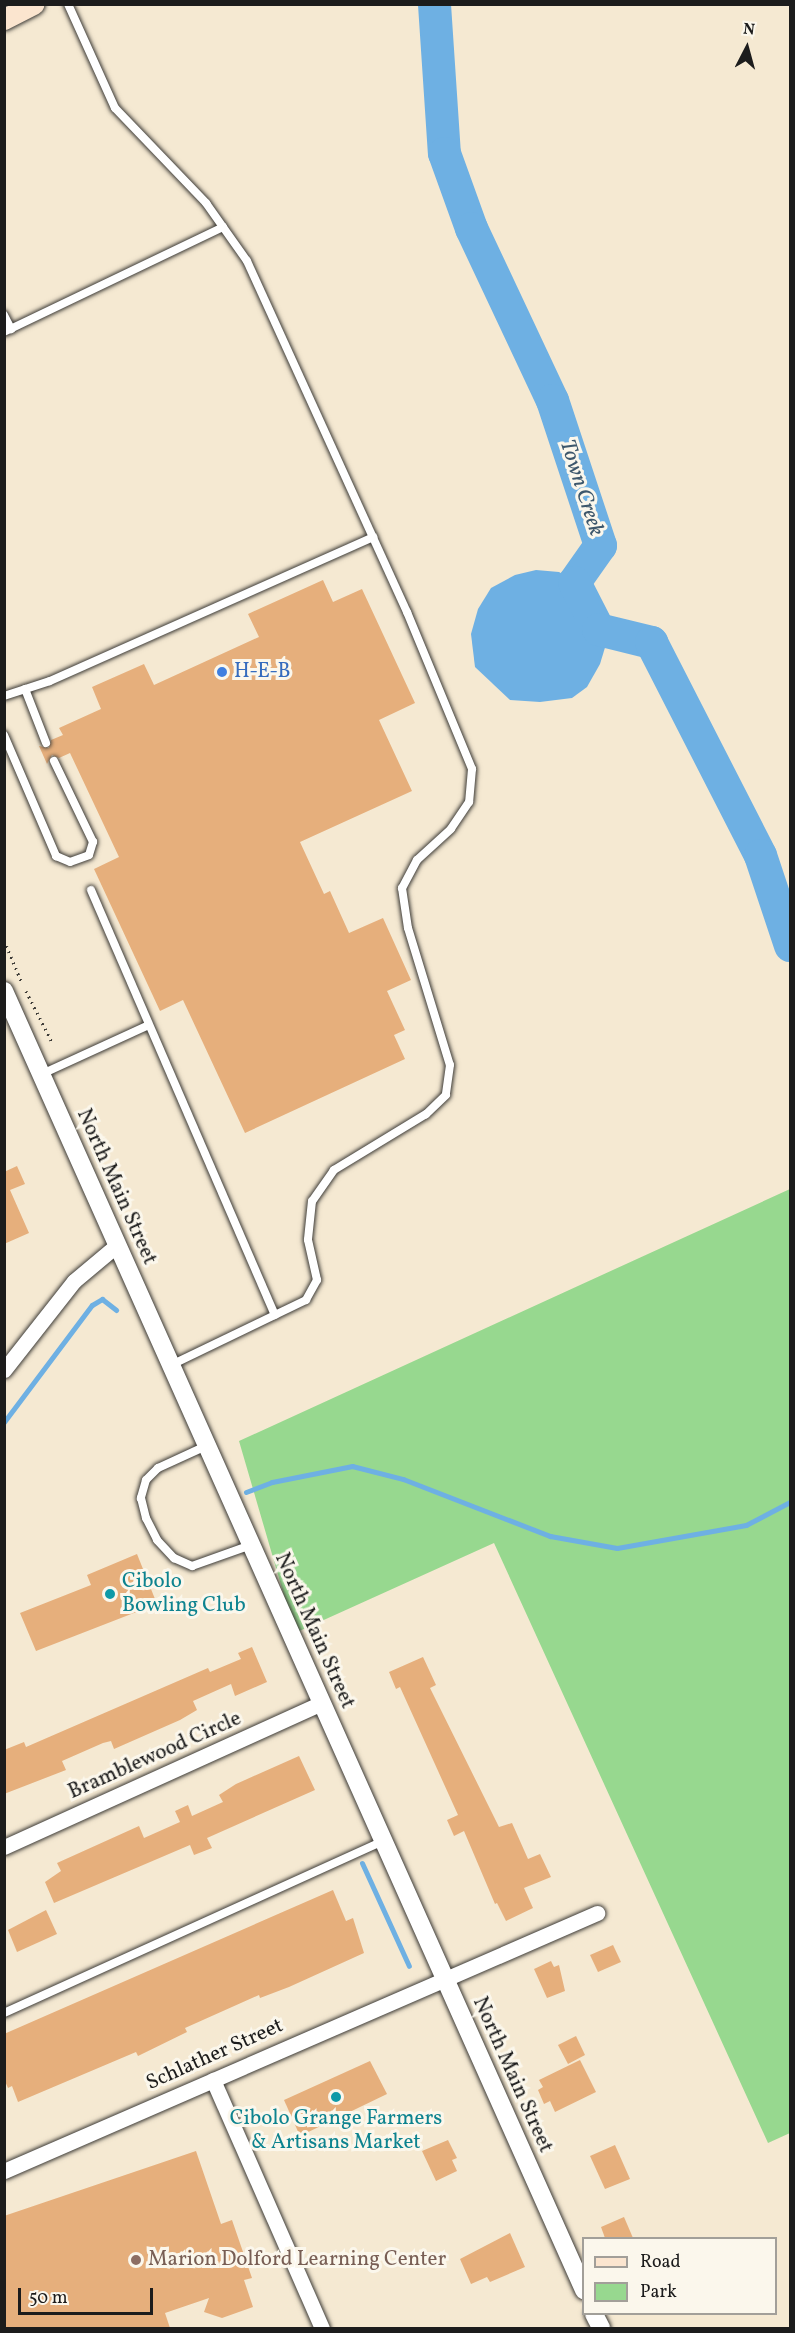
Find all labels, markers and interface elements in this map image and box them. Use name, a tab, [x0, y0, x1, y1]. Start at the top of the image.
north arrow	[717, 18, 777, 78]
text: N	[742, 19, 756, 42]
water label: Town Creek	[553, 437, 609, 539]
place label: H-E-B	[234, 659, 291, 685]
marker: H-E-B	[215, 665, 229, 679]
street label: North Main Street	[70, 1105, 162, 1269]
street label: North Main Street	[268, 1549, 360, 1713]
place label: Cibolo Bowling Club	[122, 1569, 246, 1619]
marker: Cibolo Bowling Club	[103, 1587, 117, 1601]
street label: Bramblewood Circle	[65, 1707, 245, 1805]
street label: North Main Street	[466, 1993, 558, 2157]
street label: Schlather Street	[143, 2014, 287, 2096]
marker: Cibolo Grange Farmers & Artisans Market	[329, 2090, 343, 2104]
place label: Cibolo Grange Farmers & Artisans Market	[230, 2106, 442, 2156]
legend	[582, 2237, 777, 2315]
place label: Marion Dolford Learning Center	[148, 2247, 446, 2273]
text: Road	[640, 2250, 681, 2275]
marker: Marion Dolford Learning Center	[129, 2253, 143, 2267]
scale bar	[21, 2276, 156, 2314]
text: Park	[640, 2280, 677, 2305]
text: 50 m	[29, 2286, 68, 2311]

